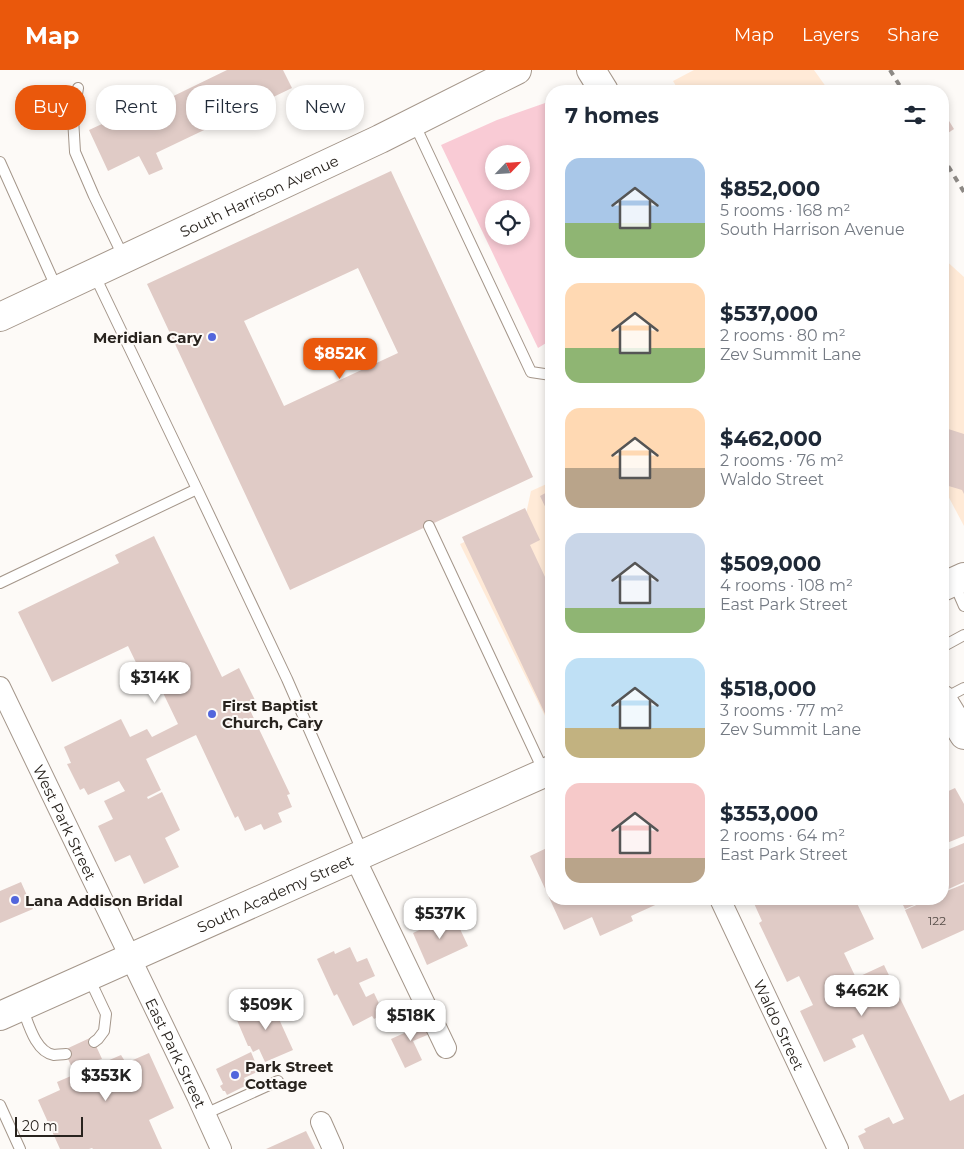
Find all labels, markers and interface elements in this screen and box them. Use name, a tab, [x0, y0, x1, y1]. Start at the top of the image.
text: Map	[25, 21, 79, 50]
text: Map	[734, 24, 774, 46]
text: Layers	[802, 24, 859, 46]
text: Share	[887, 24, 939, 46]
chip: Buy	[15, 85, 86, 130]
chip: Rent	[96, 85, 176, 130]
chip: Filters	[186, 85, 276, 130]
chip: New	[286, 85, 364, 130]
icon: filters	[901, 101, 929, 129]
text: 7 homes	[565, 103, 659, 128]
north arrow	[485, 145, 530, 190]
map controls	[485, 145, 530, 245]
street label: South Harrison Avenue	[177, 150, 341, 241]
text: $852,000	[720, 176, 820, 201]
icon: home	[605, 178, 665, 238]
button: locate	[485, 200, 530, 245]
text: 5 rooms · 168 m²	[720, 201, 851, 220]
text: South Harrison Avenue	[720, 220, 905, 239]
text: $537,000	[720, 301, 818, 326]
icon: home	[605, 303, 665, 363]
text: 2 rooms · 80 m²	[720, 326, 846, 345]
place label: Meridian Cary	[93, 328, 203, 347]
marker: Meridian Cary	[206, 331, 218, 343]
pin: $852K	[305, 338, 375, 380]
text: $852K	[314, 344, 366, 363]
text: Zev Summit Lane	[720, 345, 861, 364]
text: $462,000	[720, 426, 822, 451]
icon: home	[605, 428, 665, 488]
text: 2 rooms · 76 m²	[720, 451, 844, 470]
text: Waldo Street	[720, 470, 824, 489]
text: $509,000	[720, 551, 821, 576]
icon: home	[605, 553, 665, 613]
text: 4 rooms · 108 m²	[720, 576, 853, 595]
text: East Park Street	[720, 595, 848, 614]
pin: $314K	[120, 662, 190, 704]
text: $314K	[131, 668, 179, 687]
text: $518,000	[720, 676, 816, 701]
icon: home	[605, 678, 665, 738]
place label: First Baptist Church, Cary	[222, 696, 324, 732]
text: 3 rooms · 77 m²	[720, 701, 844, 720]
marker: First Baptist Church, Cary	[206, 708, 218, 720]
text: Zev Summit Lane	[720, 720, 861, 739]
street label: West Park Street	[29, 761, 101, 883]
text: $353,000	[720, 801, 818, 826]
icon: home	[605, 803, 665, 863]
text: 2 rooms · 64 m²	[720, 826, 845, 845]
text: East Park Street	[720, 845, 848, 864]
street label: South Academy Street	[194, 850, 356, 936]
place label: Lana Addison Bridal	[25, 891, 183, 910]
marker: Lana Addison Bridal	[9, 894, 21, 906]
pin: $537K	[405, 898, 475, 940]
text: $537K	[415, 904, 465, 923]
house number: 122	[928, 913, 946, 928]
pin: $462K	[827, 974, 897, 1017]
street label: Waldo Street	[750, 976, 809, 1073]
text: $462K	[836, 981, 888, 1000]
pin: $509K	[231, 988, 301, 1031]
street label: East Park Street	[142, 995, 211, 1111]
text: $509K	[240, 995, 292, 1014]
pin: $518K	[376, 1000, 446, 1042]
text: $518K	[387, 1006, 435, 1025]
place label: Park Street Cottage	[245, 1057, 334, 1093]
pin: $353K	[71, 1060, 141, 1102]
text: $353K	[81, 1066, 131, 1085]
marker: Park Street Cottage	[229, 1069, 241, 1081]
scale bar	[15, 1114, 82, 1137]
text: 20 m	[22, 1117, 58, 1135]

